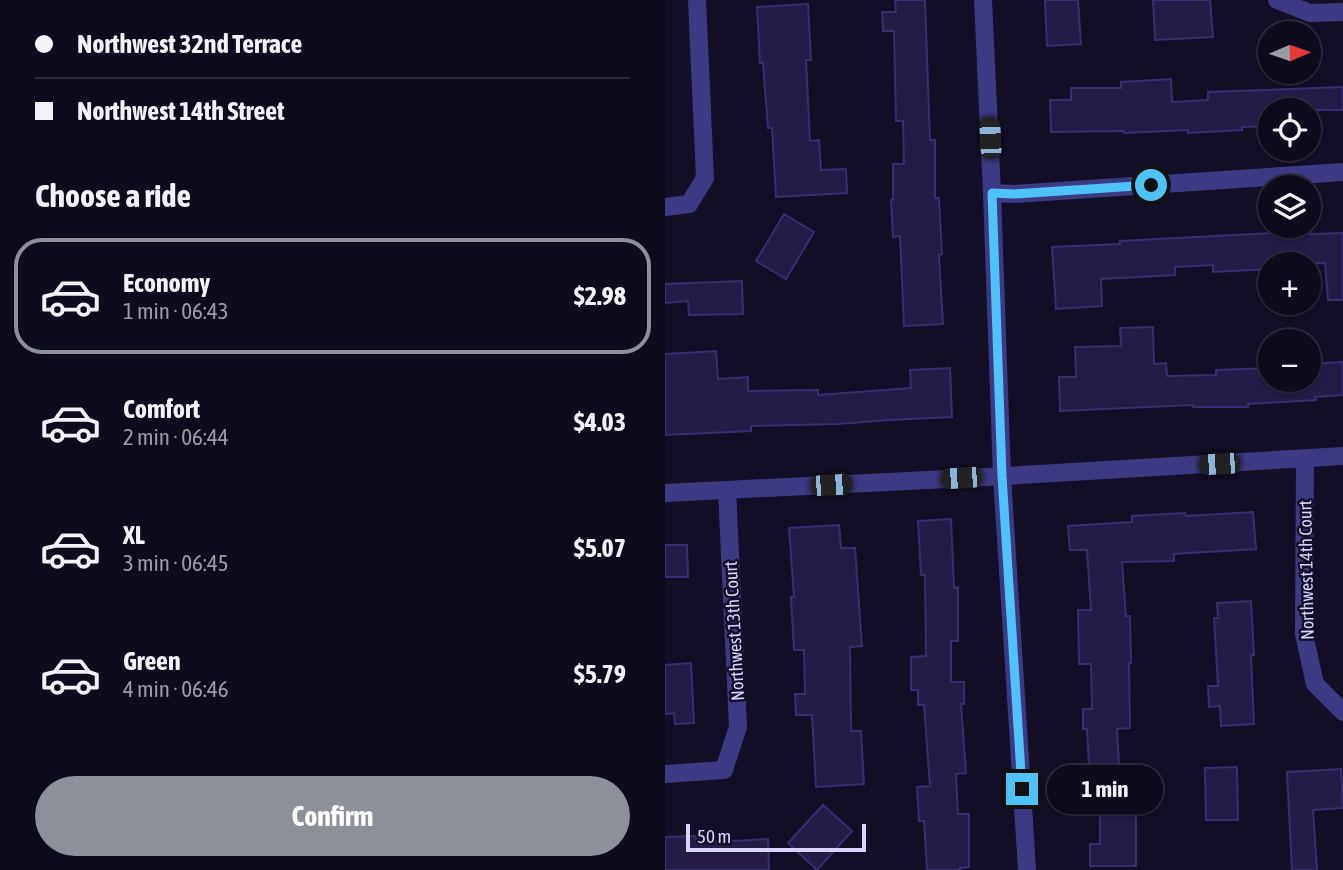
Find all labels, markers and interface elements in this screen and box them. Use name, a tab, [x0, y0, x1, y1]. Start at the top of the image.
north arrow	[1258, 21, 1321, 84]
map controls	[1258, 21, 1321, 392]
text: Northwest 32nd Terrace	[77, 29, 302, 59]
text: Northwest 14th Street	[77, 96, 285, 126]
button: locate	[1258, 98, 1321, 161]
car	[979, 116, 1002, 160]
route start	[1135, 169, 1167, 201]
button: layers	[1258, 175, 1321, 238]
text: Choose a ride	[35, 177, 191, 214]
button: +	[1258, 252, 1321, 315]
icon: car	[39, 265, 102, 328]
text: Economy	[123, 268, 210, 298]
text: $2.98	[574, 281, 626, 311]
text: 1 min · 06:43	[123, 298, 229, 324]
button: −	[1258, 329, 1321, 392]
icon: car	[39, 391, 102, 454]
text: Comfort	[123, 394, 200, 424]
text: $4.03	[574, 407, 626, 437]
text: 2 min · 06:44	[123, 424, 229, 450]
car	[1198, 452, 1241, 476]
car	[940, 466, 983, 490]
car	[810, 473, 853, 497]
street label: Northwest 14th Court	[1294, 500, 1318, 640]
icon: car	[39, 517, 102, 580]
text: XL	[123, 520, 145, 550]
text: $5.07	[574, 533, 626, 563]
text: 3 min · 06:45	[123, 550, 229, 576]
street label: Northwest 13th Court	[720, 561, 748, 701]
icon: car	[39, 643, 102, 706]
text: Green	[123, 646, 181, 676]
text: $5.79	[574, 659, 626, 689]
text: 4 min · 06:46	[123, 676, 229, 702]
callout: 1 min	[1047, 764, 1162, 814]
route end	[1006, 773, 1038, 805]
button: Confirm	[35, 776, 630, 856]
text: 1 min	[1082, 776, 1128, 802]
scale bar	[686, 821, 866, 853]
text: 50 m	[697, 825, 731, 847]

